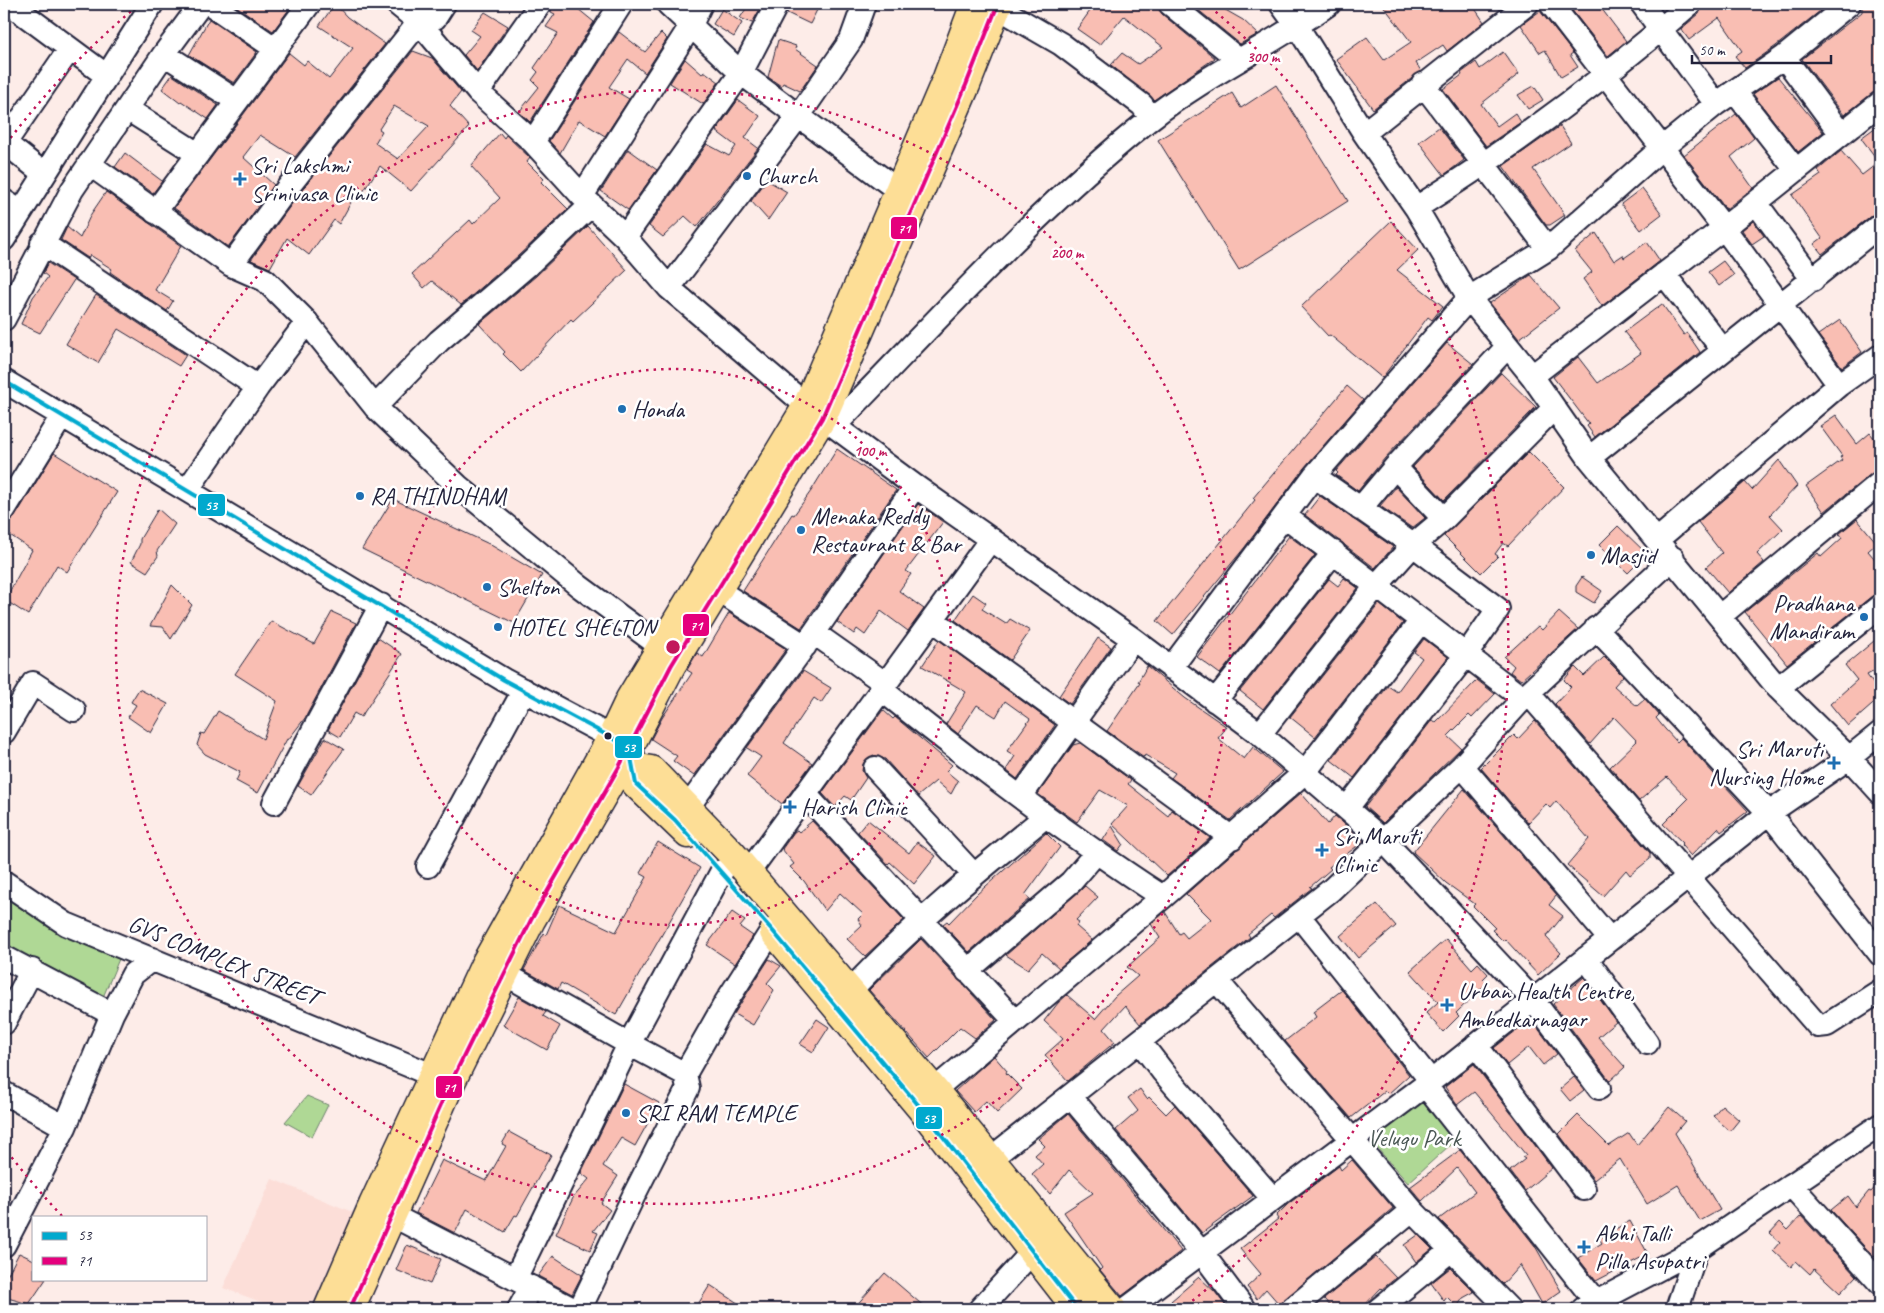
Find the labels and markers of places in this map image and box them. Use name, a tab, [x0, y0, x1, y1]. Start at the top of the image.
place label: Sri Lakshmi Srinivasa Clinic	[251, 150, 378, 208]
place label: Church	[757, 161, 819, 191]
marker: Church	[741, 170, 753, 182]
marker: Sri Lakshmi Srinivasa Clinic	[233, 172, 247, 186]
place label: Honda	[632, 394, 685, 424]
marker: Honda	[616, 403, 628, 415]
place label: RA THINDHAM	[370, 481, 508, 511]
marker: RA THINDHAM	[354, 490, 366, 502]
place label: Menaka Reddy Restaurant & Bar	[811, 501, 963, 559]
marker: Menaka Reddy Restaurant & Bar	[795, 524, 807, 536]
place label: Masjid	[1601, 540, 1659, 570]
marker: Masjid	[1585, 549, 1597, 561]
place label: Shelton	[497, 572, 561, 602]
marker: Shelton	[481, 581, 493, 593]
place label: Pradhana Mandiram	[1770, 588, 1857, 646]
marker: Pradhana Mandiram	[1858, 611, 1870, 623]
place label: HOTEL SHELTON	[508, 612, 659, 642]
marker: HOTEL SHELTON	[492, 621, 504, 633]
centre of rings	[664, 638, 682, 656]
unlabelled marker	[603, 731, 613, 741]
place label: Sri Maruti Nursing Home	[1709, 734, 1826, 792]
marker: Sri Maruti Nursing Home	[1827, 756, 1841, 770]
place label: Harish Clinic	[801, 792, 908, 822]
marker: Harish Clinic	[783, 800, 797, 814]
place label: Sri Maruti Clinic	[1333, 821, 1423, 879]
marker: Sri Maruti Clinic	[1315, 843, 1329, 857]
place label: Urban Health Centre, Ambedkarnagar	[1458, 976, 1635, 1034]
marker: Urban Health Centre, Ambedkarnagar	[1440, 998, 1454, 1012]
place label: SRI RAM TEMPLE	[636, 1098, 799, 1128]
marker: SRI RAM TEMPLE	[620, 1107, 632, 1119]
place label: Abhi Talli Pilla Asupatri	[1595, 1218, 1707, 1276]
marker: Abhi Talli Pilla Asupatri	[1577, 1240, 1591, 1254]

